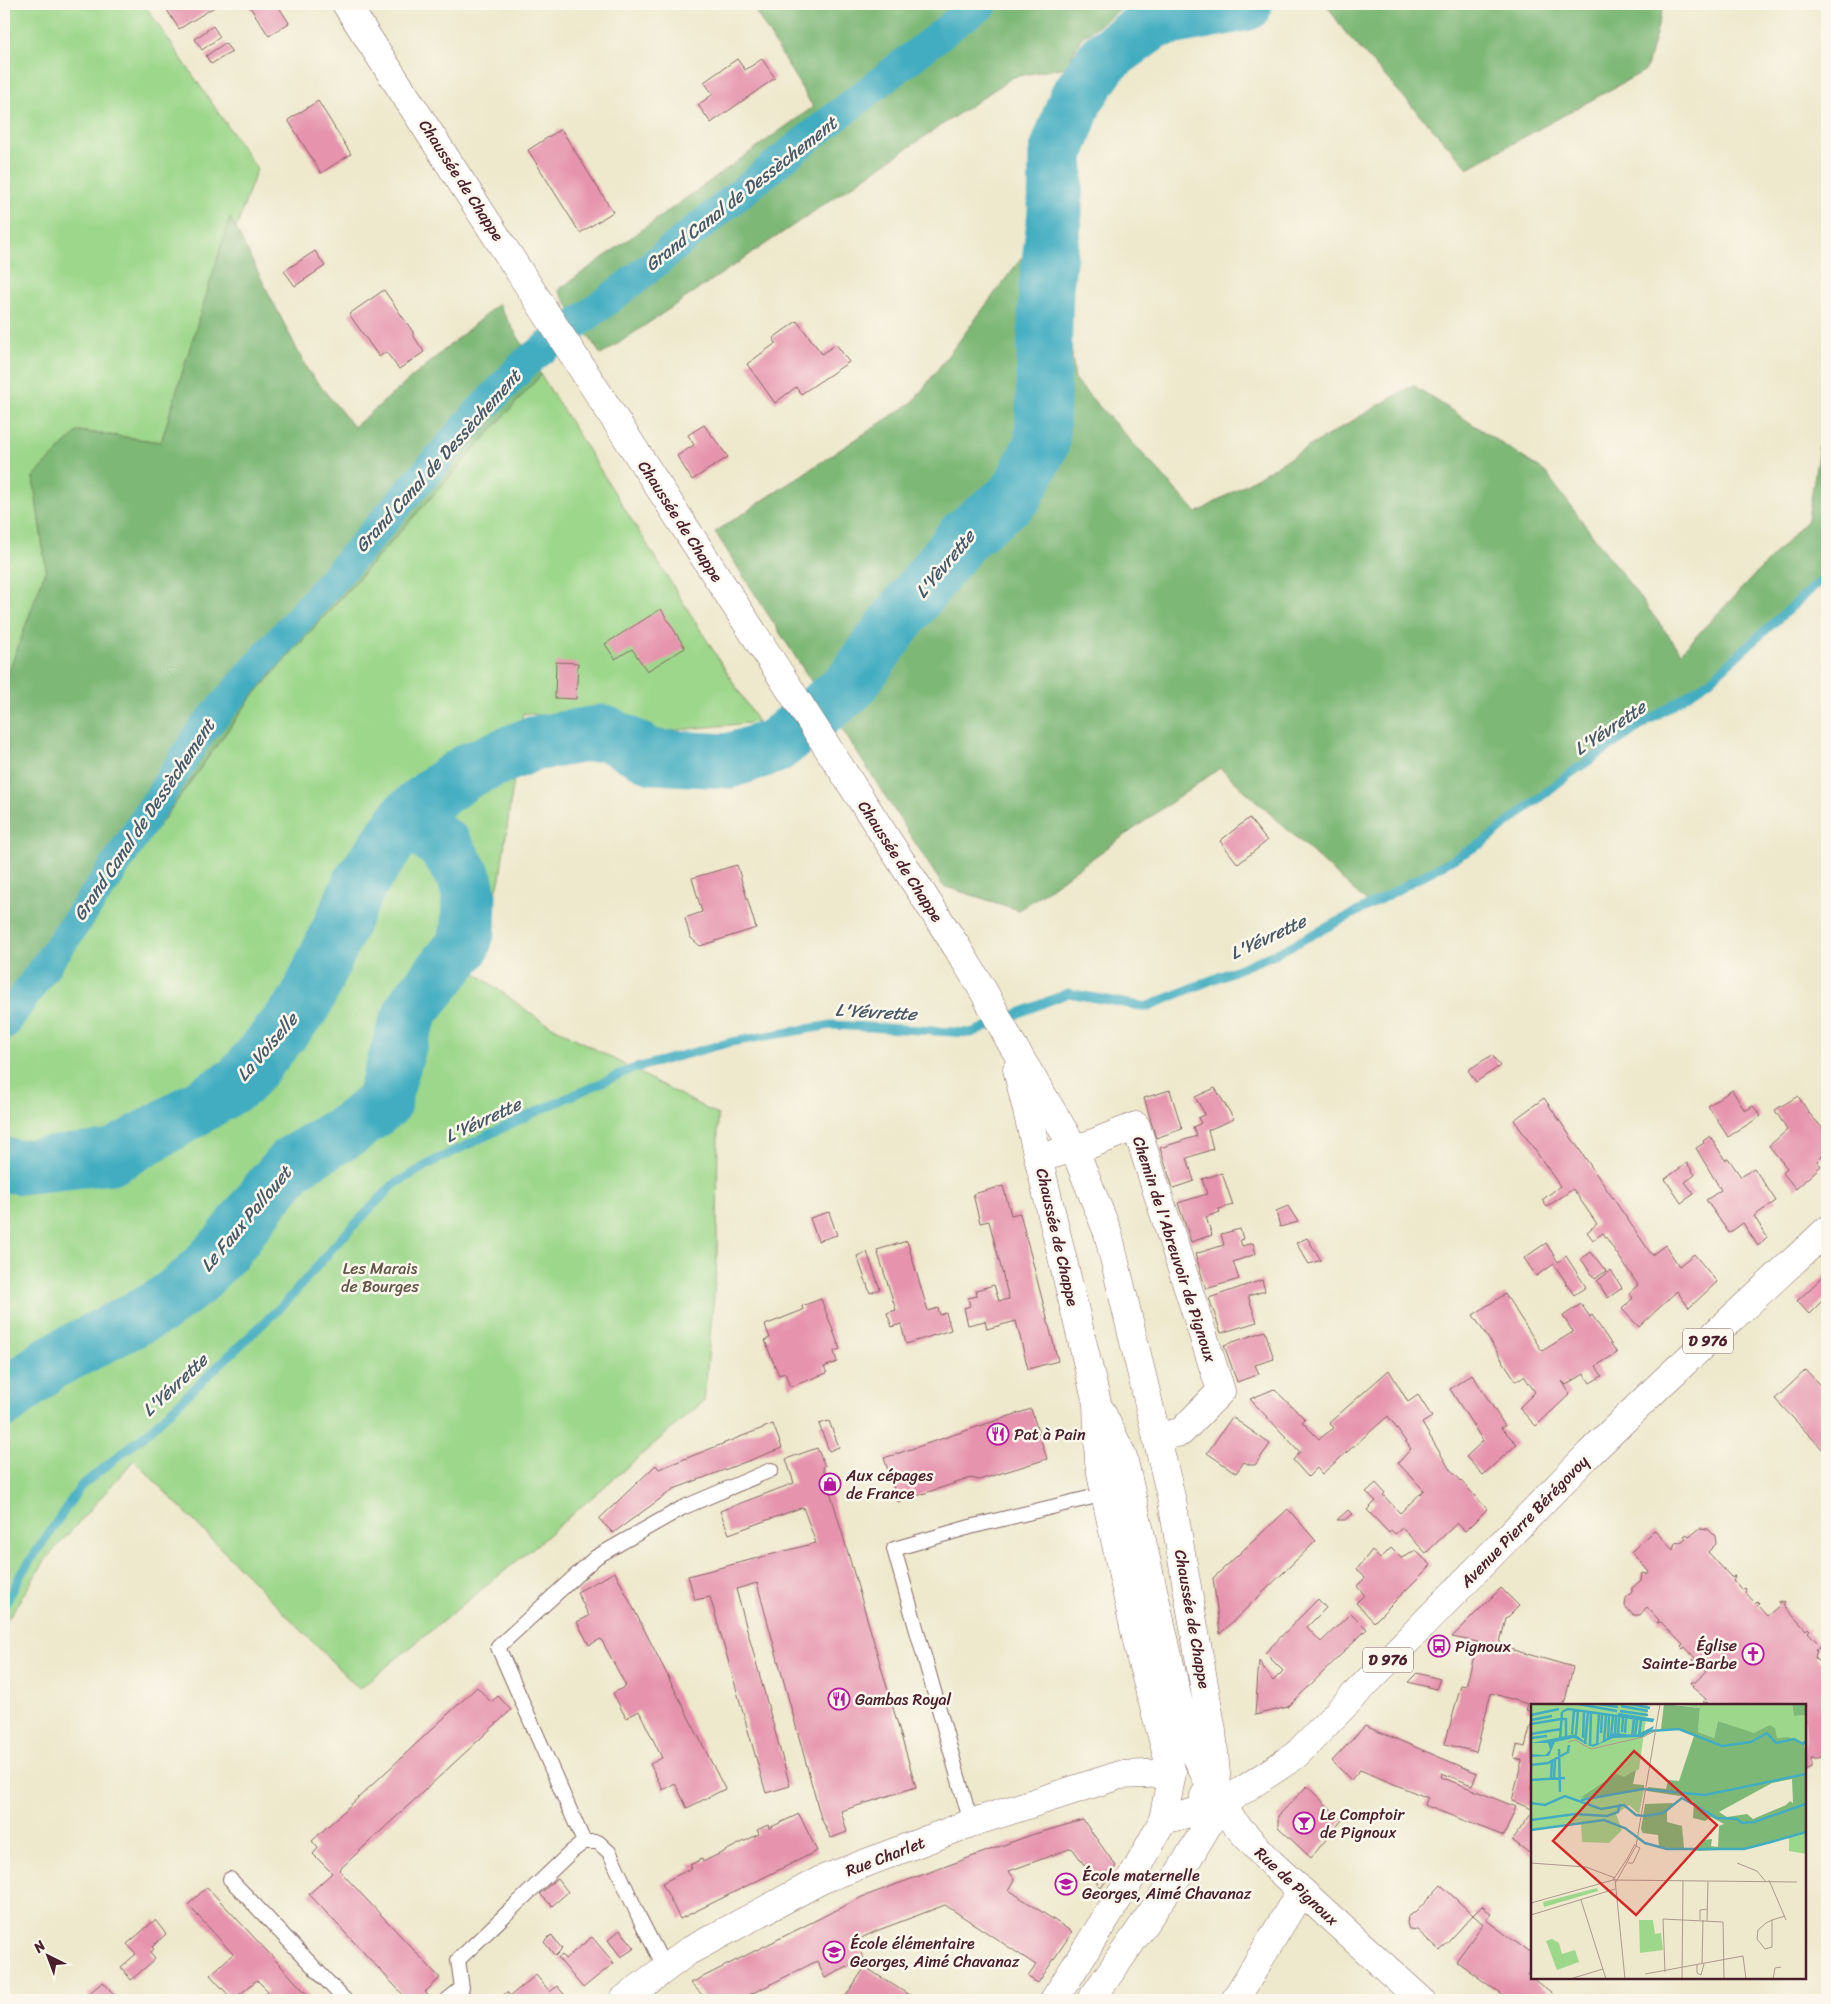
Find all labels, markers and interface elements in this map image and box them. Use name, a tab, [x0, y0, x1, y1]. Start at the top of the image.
water label: Grand Canal de Dessèchement	[638, 107, 846, 280]
street label: Chaussée de Chappe	[411, 113, 512, 247]
water label: Grand Canal de Dessèchement	[347, 361, 531, 560]
street label: Chaussée de Chappe	[630, 454, 731, 588]
water label: L'Yèvrette	[907, 521, 985, 605]
water label: L'Yévrette	[1567, 691, 1654, 764]
water label: Grand Canal de Dessèchement	[64, 711, 225, 927]
street label: Chaussée de Chappe	[850, 794, 951, 928]
water label: L'Yévrette	[1224, 905, 1313, 969]
water label: L'Yévrette	[834, 994, 919, 1030]
water label: La Voiselle	[228, 1004, 307, 1089]
water label: L'Yévrette	[439, 1088, 528, 1152]
street label: Chemin de l'Abreuvoir de Pignoux	[1124, 1132, 1225, 1367]
water label: Le Faux Pallouet	[192, 1157, 301, 1279]
street label: Chaussée de Chappe	[1028, 1165, 1088, 1309]
park label: Les Marais de Bourges	[341, 1254, 420, 1301]
road number: D 976	[1683, 1328, 1733, 1354]
water label: L'Yévrette	[134, 1344, 217, 1424]
place label: Pat à Pain	[1014, 1420, 1086, 1449]
restaurant icon: Pat à Pain	[986, 1422, 1010, 1446]
street label: Avenue Pierre Bérégovoy	[1452, 1448, 1596, 1595]
place label: Aux cépages de France	[845, 1461, 934, 1508]
shop icon: Aux cépages de France	[818, 1472, 842, 1496]
street label: Chaussée de Chappe	[1166, 1547, 1219, 1691]
place label: Église Sainte-Barbe	[1642, 1631, 1737, 1678]
place label: Pignoux	[1455, 1632, 1512, 1661]
bus stop icon: Pignoux	[1427, 1634, 1451, 1658]
church icon: Église Sainte-Barbe	[1741, 1642, 1765, 1666]
road number: D 976	[1363, 1648, 1413, 1672]
place label: Gambas Royal	[855, 1685, 952, 1714]
restaurant icon: Gambas Royal	[827, 1687, 851, 1711]
inset map	[1531, 1704, 1806, 1979]
place label: Le Comptoir de Pignoux	[1320, 1800, 1405, 1847]
bar icon: Le Comptoir de Pignoux	[1292, 1811, 1316, 1835]
street label: Rue Charlet	[841, 1828, 929, 1885]
street label: Rue de Pignoux	[1248, 1839, 1346, 1934]
place label: École maternelle Georges, Aimé Chavanaz	[1082, 1861, 1252, 1908]
school or university icon: École maternelle Georges, Aimé Chavanaz	[1054, 1872, 1078, 1896]
place label: École élémentaire Georges, Aimé Chavanaz	[850, 1929, 1020, 1976]
north arrow	[22, 1932, 72, 1982]
text: N	[27, 1934, 52, 1960]
school or university icon: École élémentaire Georges, Aimé Chavanaz	[822, 1940, 846, 1964]

